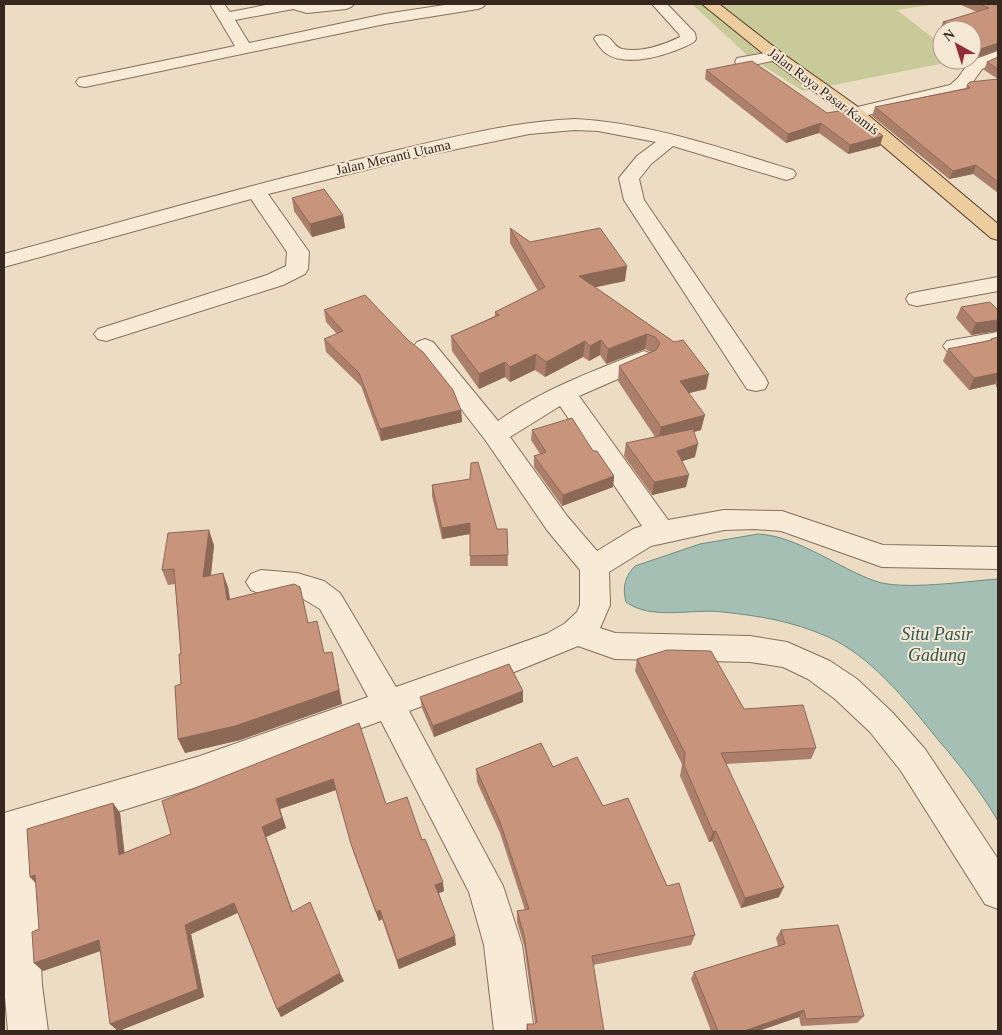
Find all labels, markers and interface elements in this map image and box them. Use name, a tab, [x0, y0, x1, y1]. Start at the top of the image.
north arrow	[932, 20, 982, 70]
text: N	[940, 26, 958, 44]
street label: Jalan Raya Pasar Kamis	[765, 45, 882, 138]
street label: Jalan Meranti Utama	[334, 137, 453, 178]
water label: Situ Pasir Gadung	[901, 624, 974, 665]

